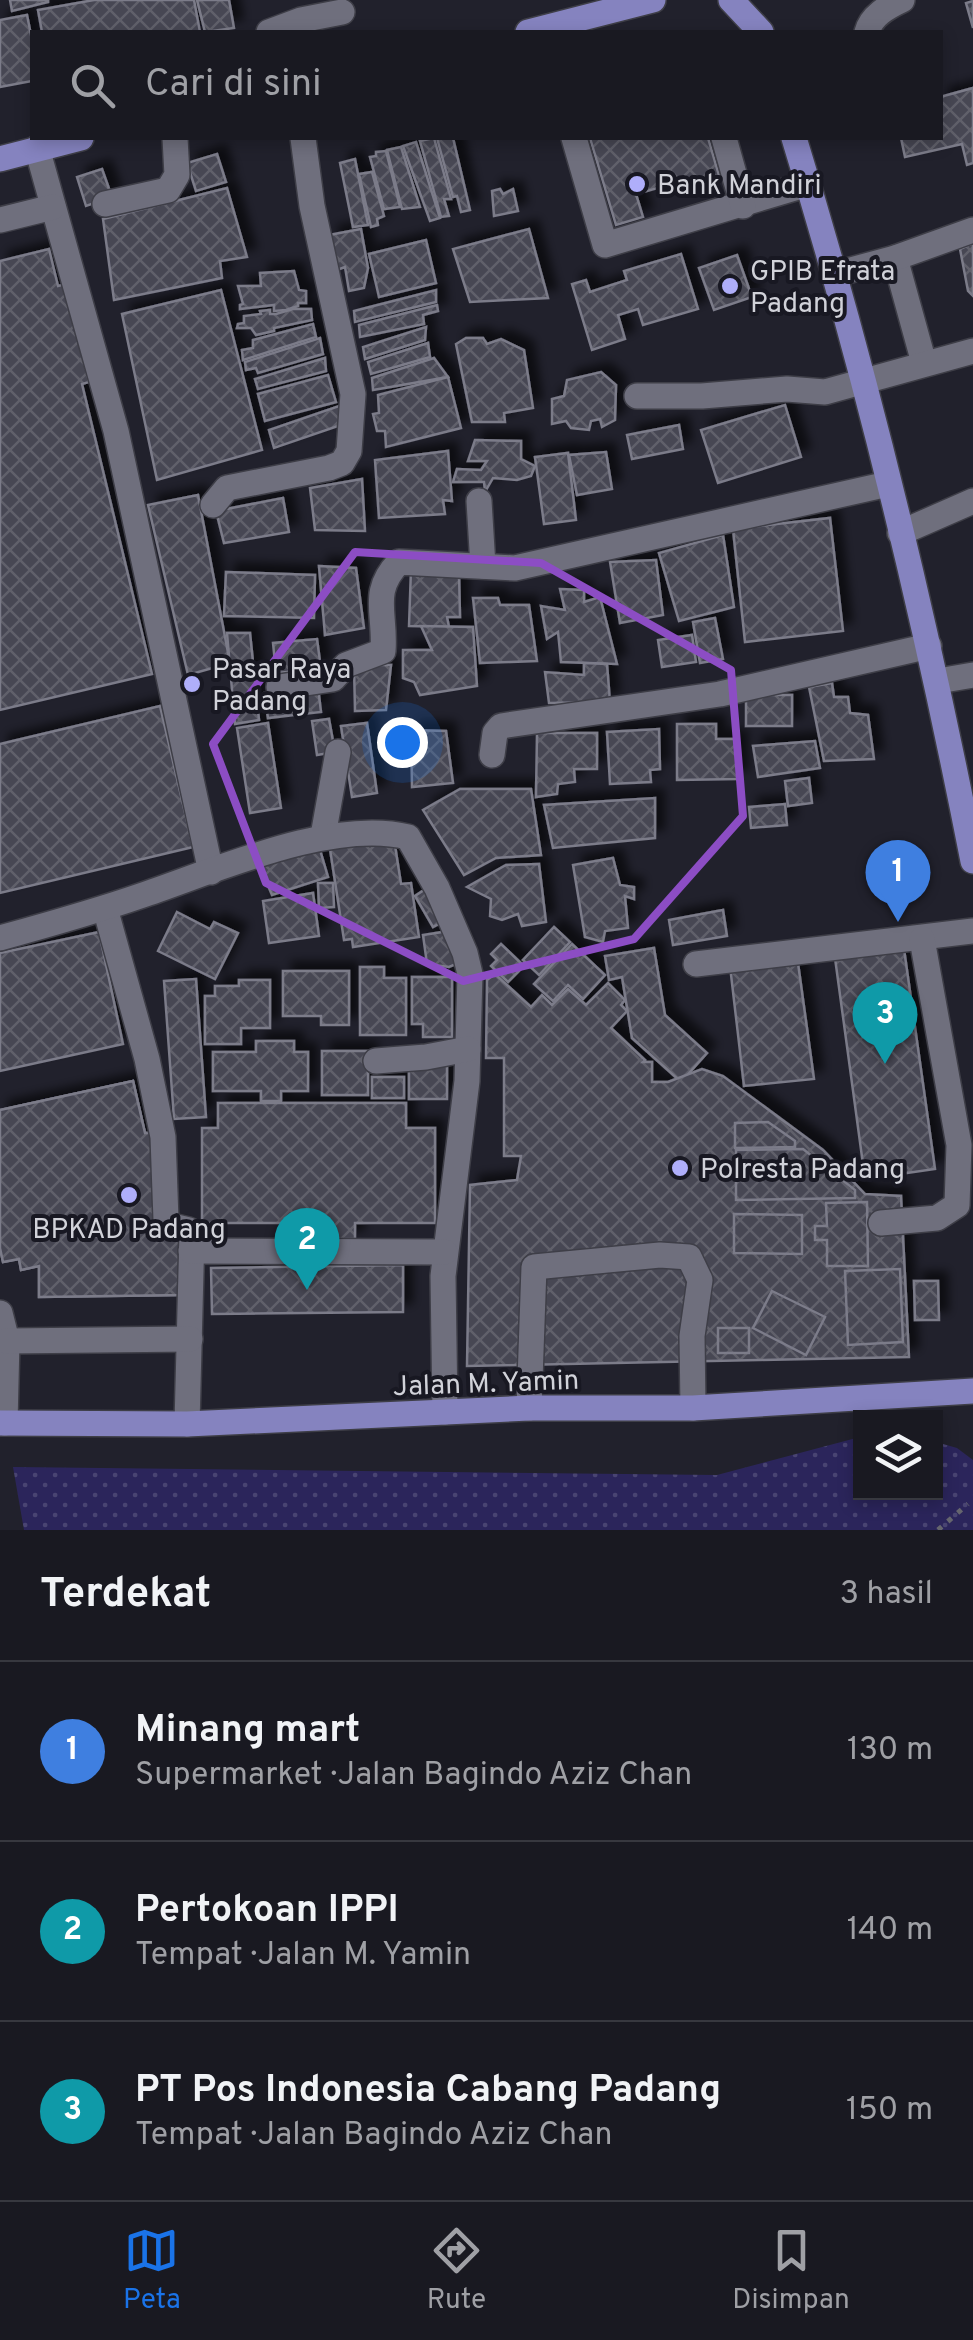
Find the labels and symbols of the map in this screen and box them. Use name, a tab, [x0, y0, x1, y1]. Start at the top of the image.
place label: Bank Mandiri	[657, 169, 822, 205]
marker: Bank Mandiri	[626, 173, 648, 195]
place label: GPIB Efrata Padang	[750, 255, 895, 323]
marker: GPIB Efrata Padang	[719, 275, 741, 297]
place label: Pasar Raya Padang	[212, 653, 351, 721]
marker: Pasar Raya Padang	[181, 673, 203, 695]
your location	[377, 717, 428, 768]
pin: 1	[866, 840, 930, 922]
pin: 3	[852, 982, 918, 1064]
place label: Polresta Padang	[700, 1153, 905, 1189]
marker: Polresta Padang	[669, 1157, 691, 1179]
marker: BPKAD Padang	[118, 1184, 140, 1206]
pin: 2	[274, 1208, 340, 1290]
place label: BPKAD Padang	[32, 1213, 226, 1249]
street label: Jalan M. Yamin	[392, 1364, 580, 1406]

